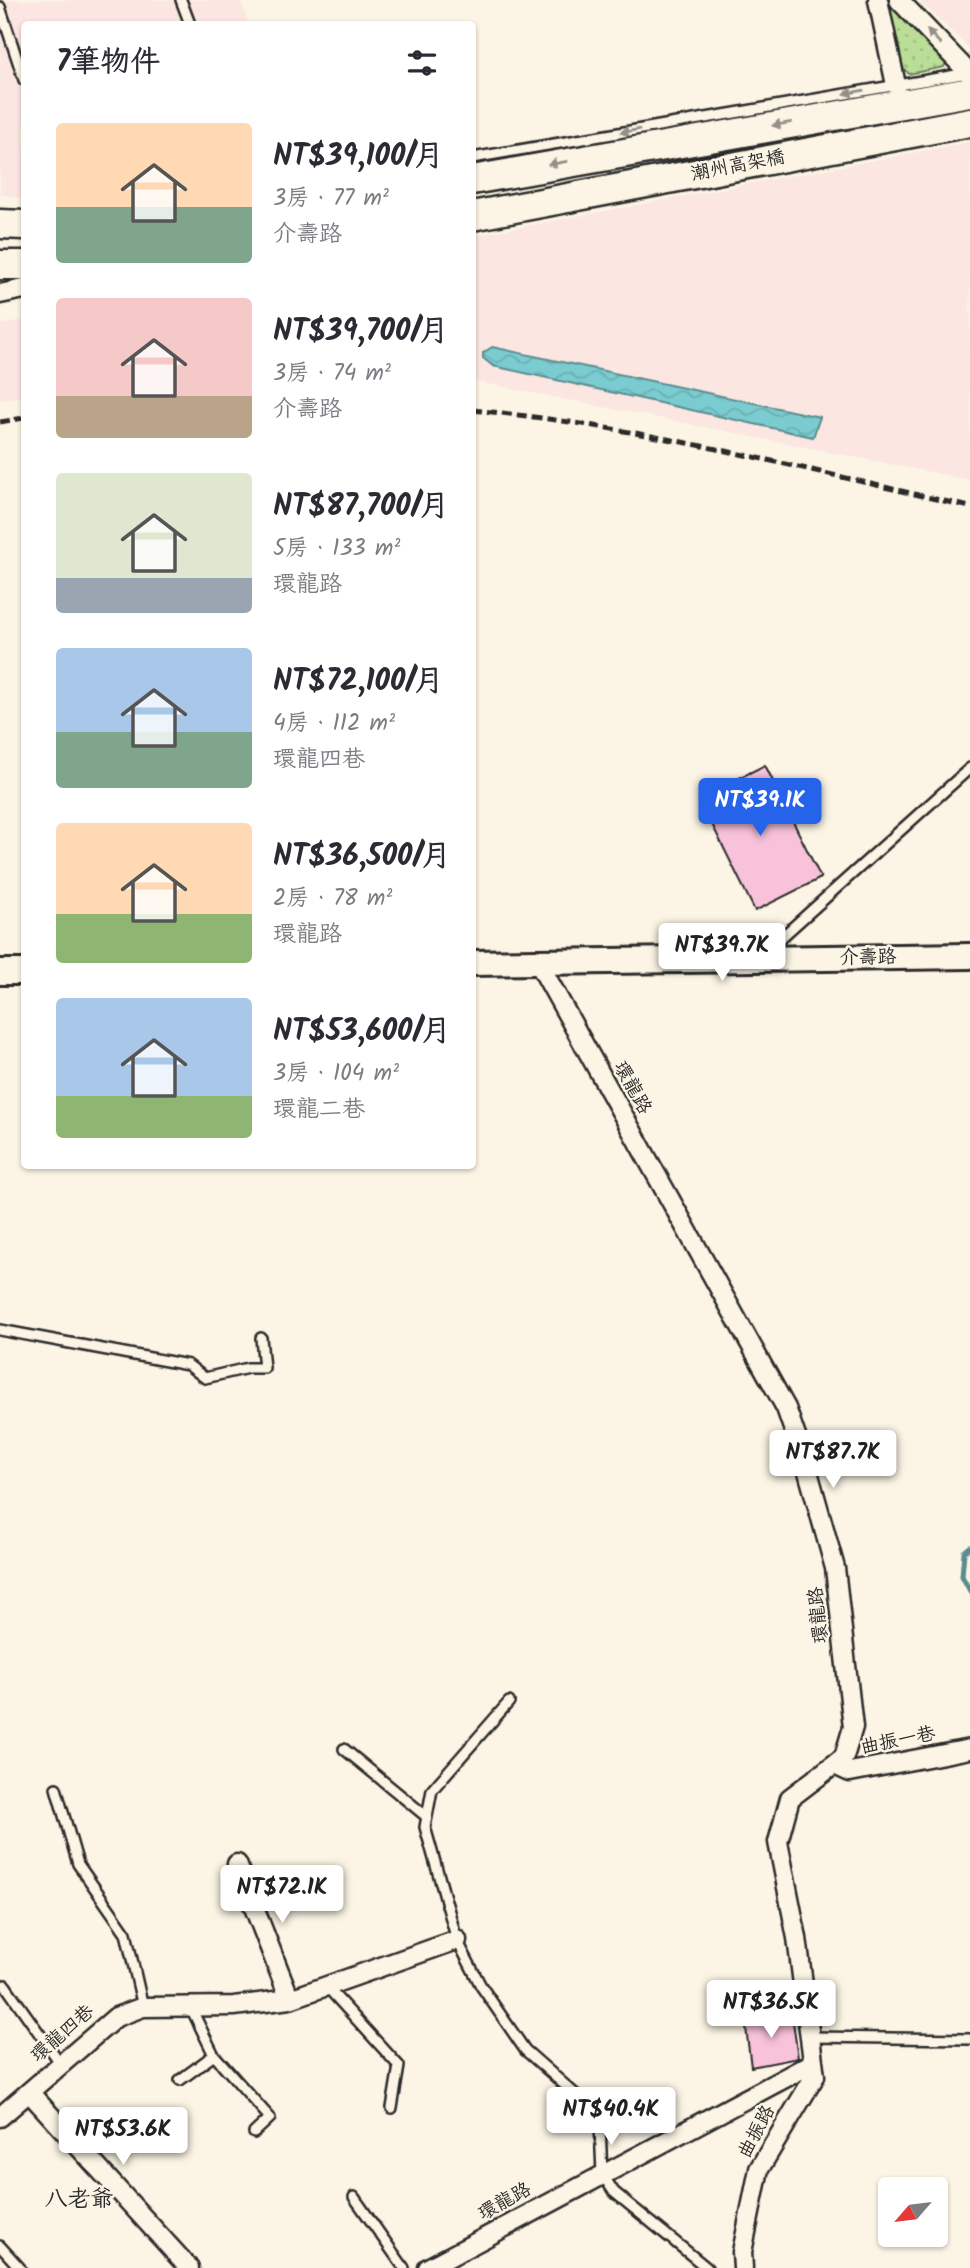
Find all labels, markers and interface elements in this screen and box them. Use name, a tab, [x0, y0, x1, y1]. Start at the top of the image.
one-way arrow	[926, 28, 943, 45]
text: 7筆物件	[56, 39, 160, 87]
icon: filters	[403, 44, 441, 82]
one-way arrow	[843, 87, 865, 98]
one-way arrow	[771, 119, 793, 130]
one-way arrow	[619, 126, 641, 137]
text: NT$39,100/月	[273, 133, 444, 181]
street label: 潮州高架橋	[689, 142, 787, 190]
icon: home	[112, 151, 196, 235]
one-way arrow	[547, 158, 569, 169]
text: 3房 · 77 m²	[273, 181, 389, 217]
text: 介壽路	[273, 217, 342, 253]
text: NT$39,700/月	[273, 308, 449, 356]
icon: home	[112, 326, 196, 410]
text: 3房 · 74 m²	[273, 356, 391, 392]
text: 介壽路	[273, 392, 342, 428]
text: NT$87,700/月	[273, 483, 449, 531]
icon: home	[112, 501, 196, 585]
text: 5房 · 133 m²	[273, 531, 400, 567]
text: 環龍路	[273, 567, 342, 603]
text: NT$72,100/月	[273, 658, 444, 706]
icon: home	[112, 676, 196, 760]
text: 4房 · 112 m²	[273, 706, 395, 742]
text: 環龍四巷	[273, 742, 365, 778]
pin: NT$39.1K	[688, 778, 832, 838]
text: NT$39.1K	[714, 783, 806, 819]
text: NT$36,500/月	[273, 833, 451, 881]
icon: home	[112, 851, 196, 935]
text: 2房 · 78 m²	[273, 881, 392, 917]
text: 環龍路	[273, 917, 342, 953]
pin: NT$39.7K	[650, 923, 794, 983]
text: NT$39.7K	[674, 928, 770, 964]
street label: 介壽路	[839, 943, 897, 973]
text: NT$53,600/月	[273, 1008, 451, 1056]
icon: home	[112, 1026, 196, 1110]
text: 3房 · 104 m²	[273, 1056, 399, 1092]
street label: 環龍路	[605, 1056, 659, 1120]
text: 環龍二巷	[273, 1092, 365, 1128]
pin: NT$87.7K	[761, 1430, 905, 1490]
text: NT$87.7K	[785, 1435, 881, 1471]
street label: 環龍路	[801, 1585, 837, 1645]
street label: 曲振一巷	[858, 1719, 938, 1763]
pin: NT$72.1K	[210, 1866, 354, 1925]
text: NT$72.1K	[236, 1870, 328, 1906]
pin: NT$36.5K	[699, 1980, 843, 2040]
text: NT$36.5K	[723, 1985, 819, 2021]
street label: 環龍四巷	[24, 1998, 102, 2070]
pin: NT$40.4K	[539, 2088, 683, 2147]
text: NT$40.4K	[563, 2092, 659, 2128]
street label: 曲振路	[730, 2100, 784, 2164]
pin: NT$53.6K	[51, 2108, 195, 2167]
text: NT$53.6K	[75, 2112, 171, 2148]
street label: 環龍路	[473, 2175, 537, 2229]
north arrow	[878, 2177, 948, 2247]
map controls	[878, 2177, 948, 2247]
district label: 八老爺	[45, 2182, 114, 2218]

